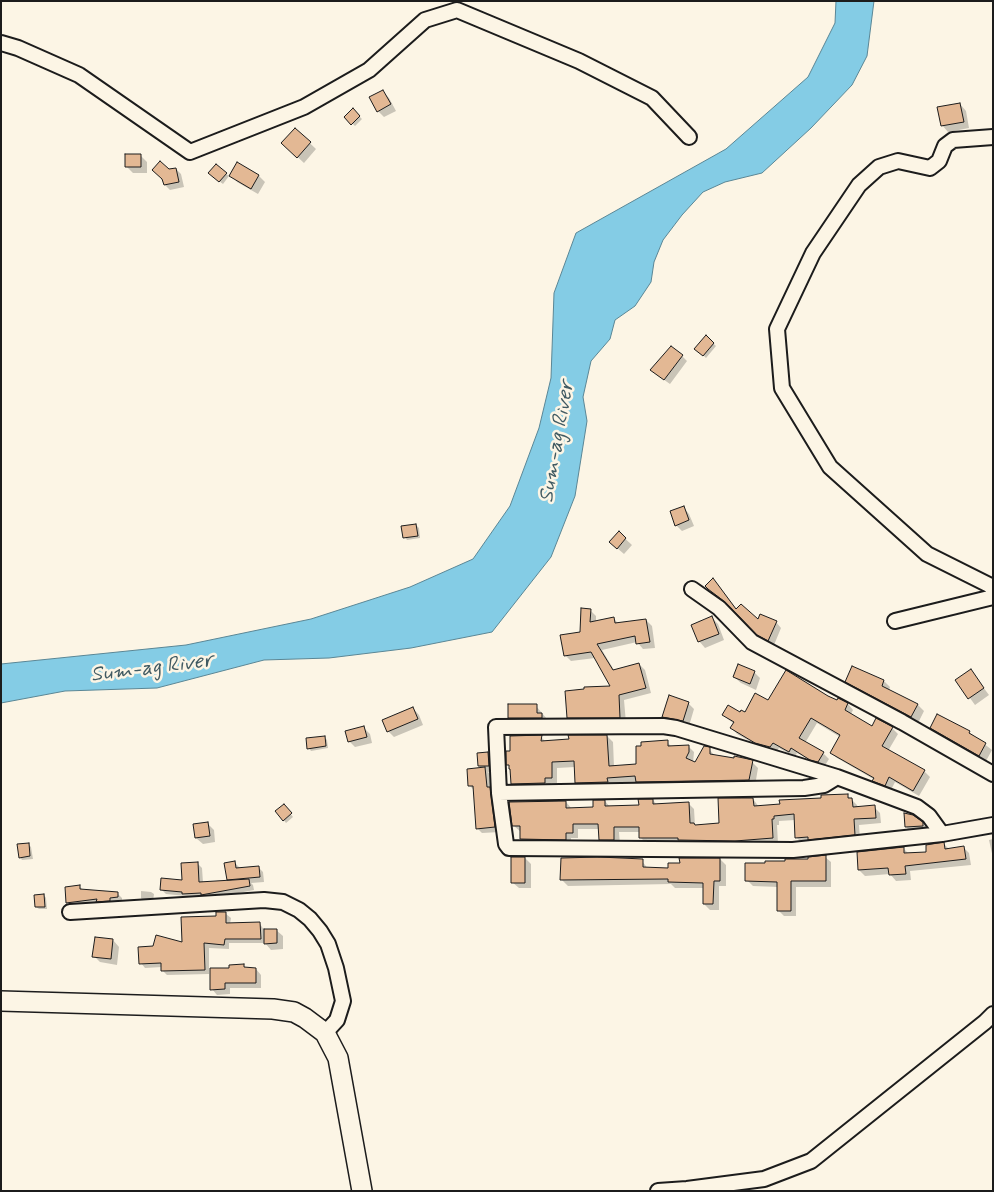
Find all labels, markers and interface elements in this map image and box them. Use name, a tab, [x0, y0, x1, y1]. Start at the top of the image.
water label: Sum-ag River	[535, 379, 581, 505]
water label: Sum-ag River	[90, 649, 214, 689]

